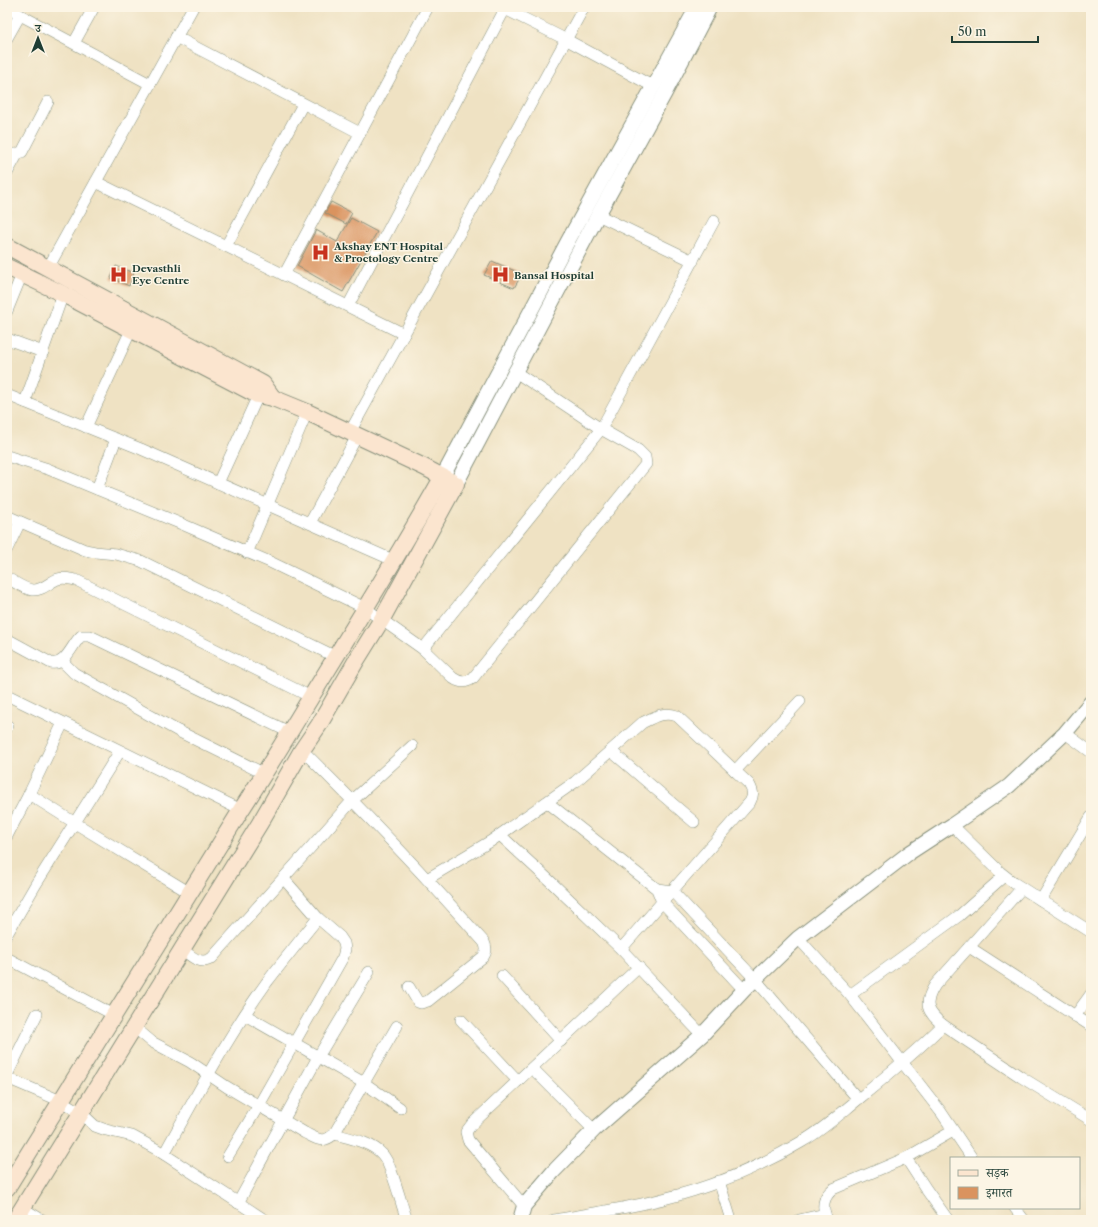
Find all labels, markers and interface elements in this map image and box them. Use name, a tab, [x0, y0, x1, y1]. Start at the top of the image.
north arrow	[18, 18, 58, 58]
scale bar	[952, 18, 1038, 44]
text: उ	[34, 21, 42, 35]
text: 50 m	[958, 24, 987, 39]
place label: Akshay ENT Hospital & Proctology Centre	[333, 240, 444, 265]
hospital icon: Akshay ENT Hospital & Proctology Centre	[311, 242, 331, 262]
place label: Devasthli Eye Centre	[132, 262, 189, 287]
hospital icon: Devasthli Eye Centre	[109, 264, 129, 284]
hospital icon: Bansal Hospital	[491, 265, 511, 285]
place label: Bansal Hospital	[514, 269, 595, 282]
legend	[950, 1157, 1080, 1209]
text: सड़क	[985, 1165, 1010, 1180]
text: इमारत	[985, 1185, 1013, 1200]

